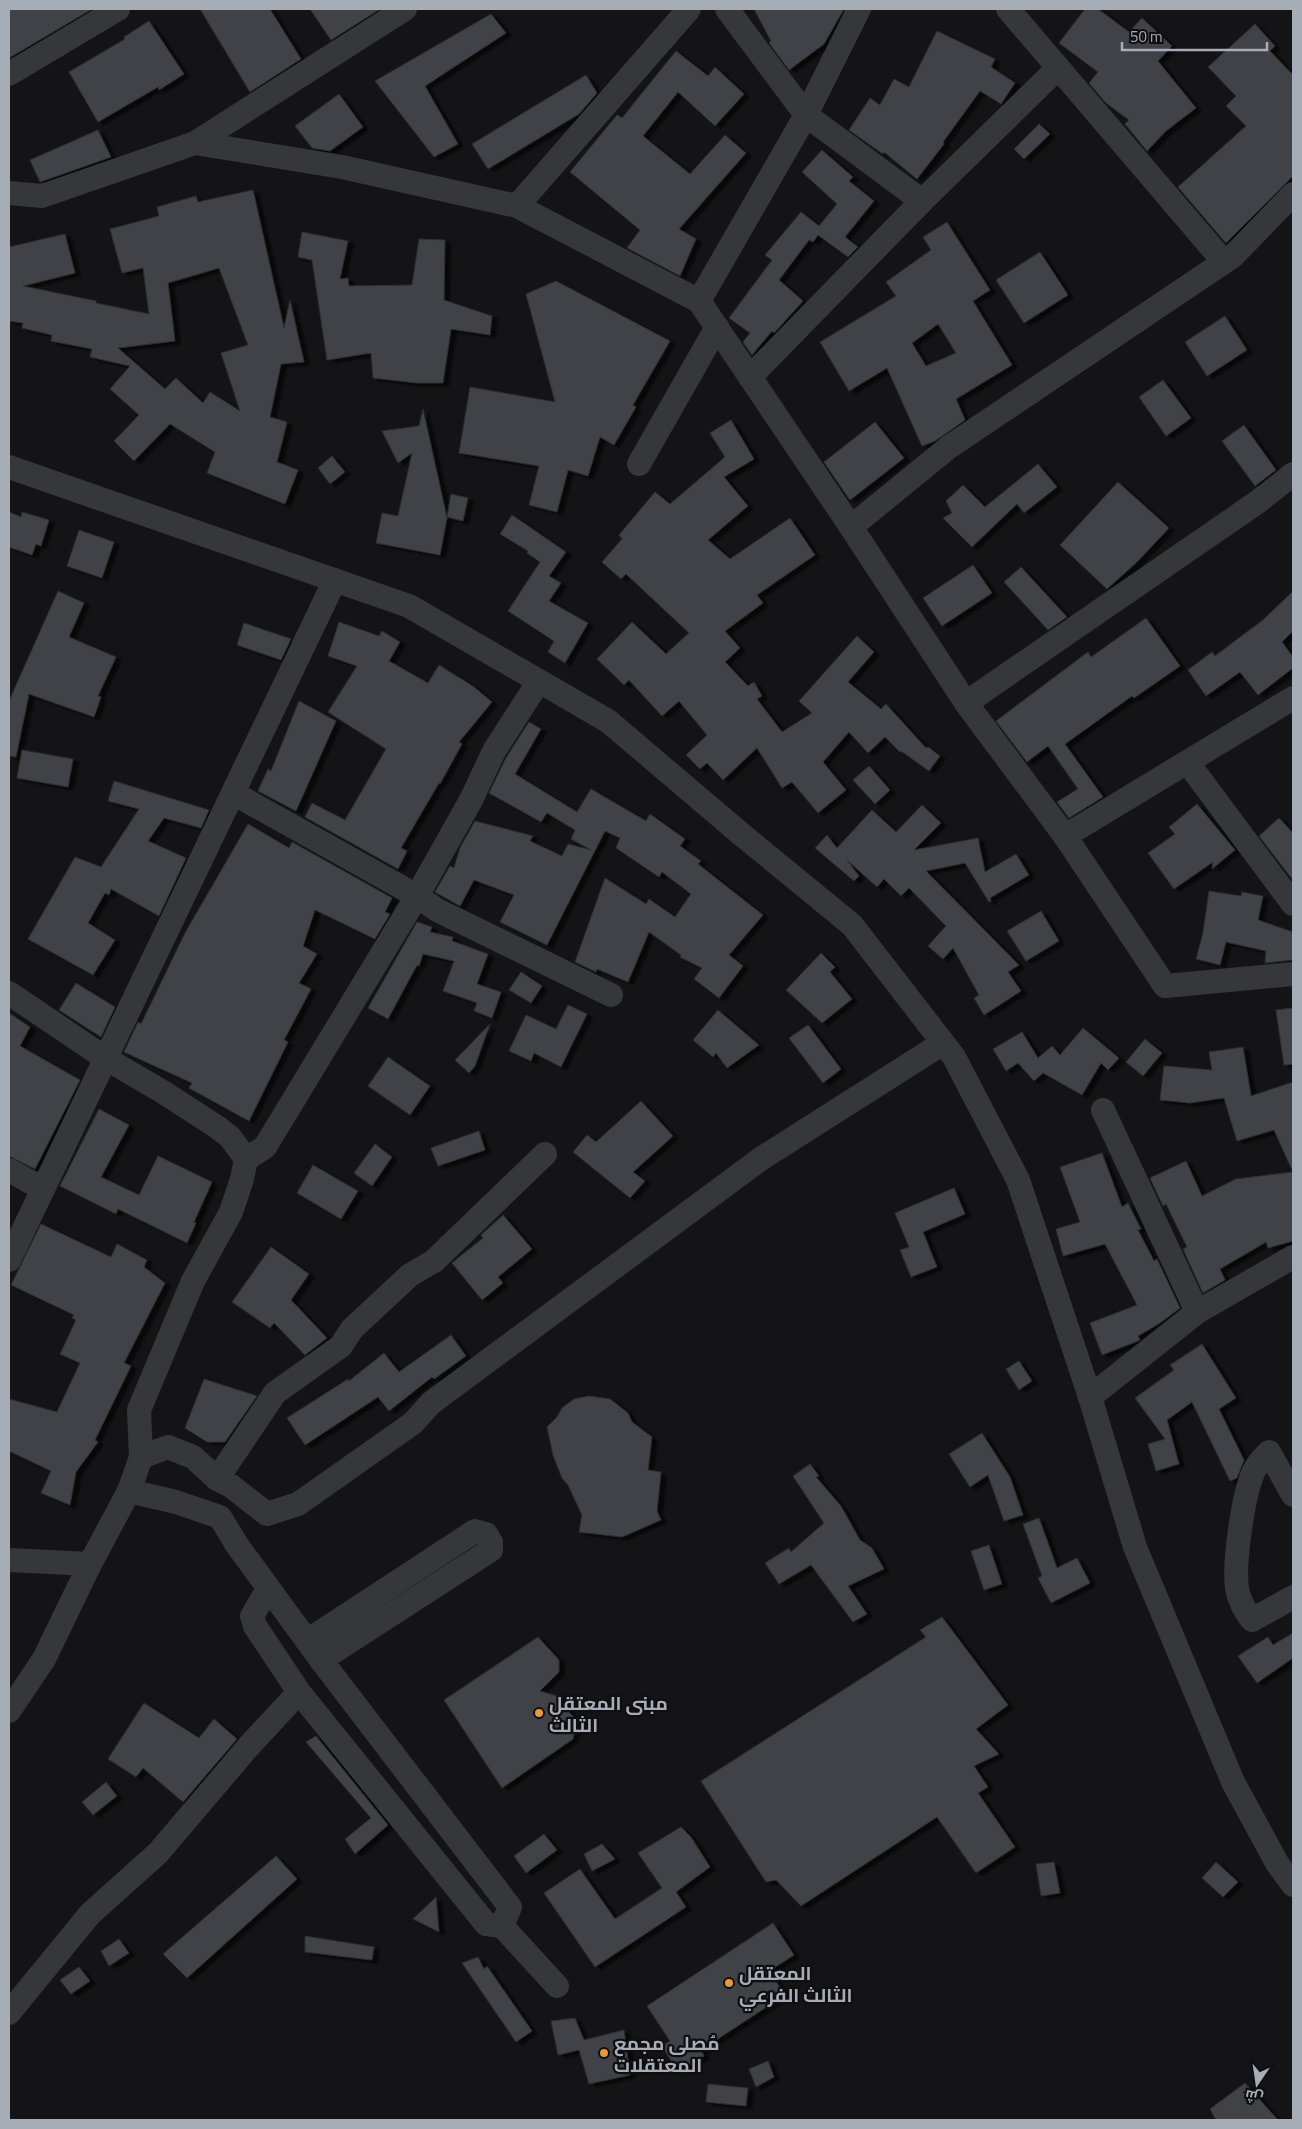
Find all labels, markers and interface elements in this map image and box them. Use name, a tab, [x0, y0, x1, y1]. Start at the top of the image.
scale bar	[1122, 20, 1267, 52]
text: 50 m	[1130, 25, 1163, 48]
place label: مبنى المعتقل الثالث	[549, 1688, 668, 1739]
marker: مبنى المعتقل الثالث	[533, 1707, 545, 1719]
place label: المعتقل الثالث الفرعي	[739, 1958, 852, 2011]
marker: المعتقل الثالث الفرعي	[723, 1977, 735, 1989]
place label: مُصلى مجمع المعتقلات	[614, 2028, 720, 2079]
marker: مُصلى مجمع المعتقلات	[598, 2047, 610, 2059]
north arrow	[1232, 2059, 1282, 2109]
text: ش	[1243, 2085, 1265, 2109]

